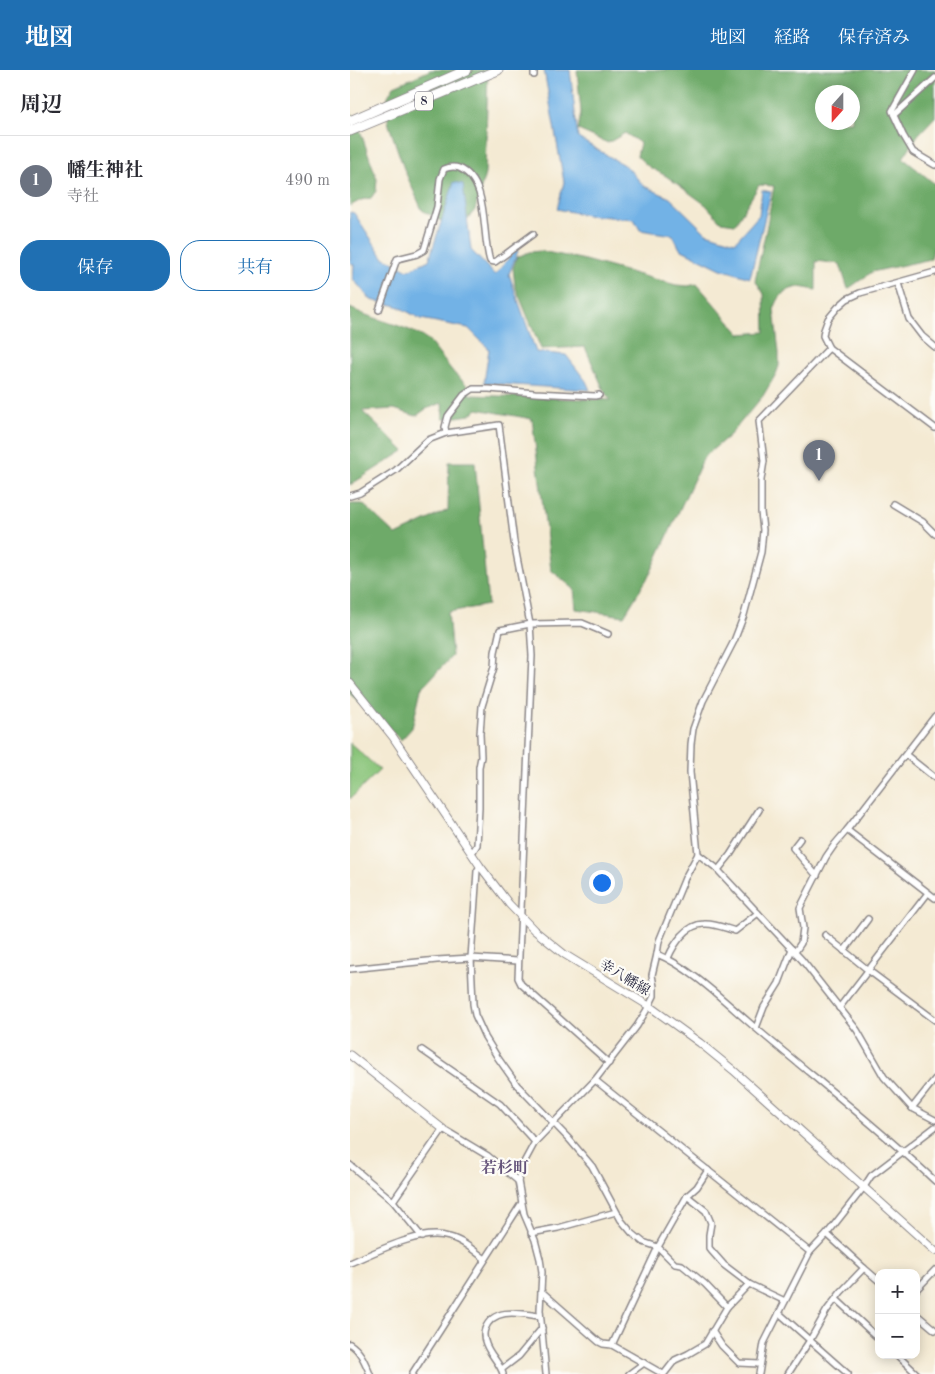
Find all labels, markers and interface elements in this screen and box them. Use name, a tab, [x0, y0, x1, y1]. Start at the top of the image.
text: 地図	[25, 27, 73, 51]
text: 地図	[710, 29, 746, 47]
text: 経路	[774, 29, 810, 47]
text: 保存済み	[838, 29, 910, 47]
north arrow	[815, 85, 860, 130]
road number: 8	[415, 92, 433, 110]
text: 周辺	[20, 95, 62, 116]
text: 幡生神社	[67, 162, 143, 181]
text: 1	[31, 173, 41, 189]
text: 490 m	[285, 173, 330, 189]
text: 寺社	[67, 189, 99, 205]
button: 保存	[20, 240, 170, 291]
button: 共有	[180, 240, 330, 291]
pin: 1	[803, 440, 835, 481]
your location	[589, 870, 615, 896]
street label: 幸八幡線	[597, 957, 653, 998]
district label: 若杉町	[481, 1159, 529, 1177]
map controls	[875, 1269, 920, 1359]
button: +	[875, 1269, 920, 1314]
button: −	[875, 1314, 920, 1359]

